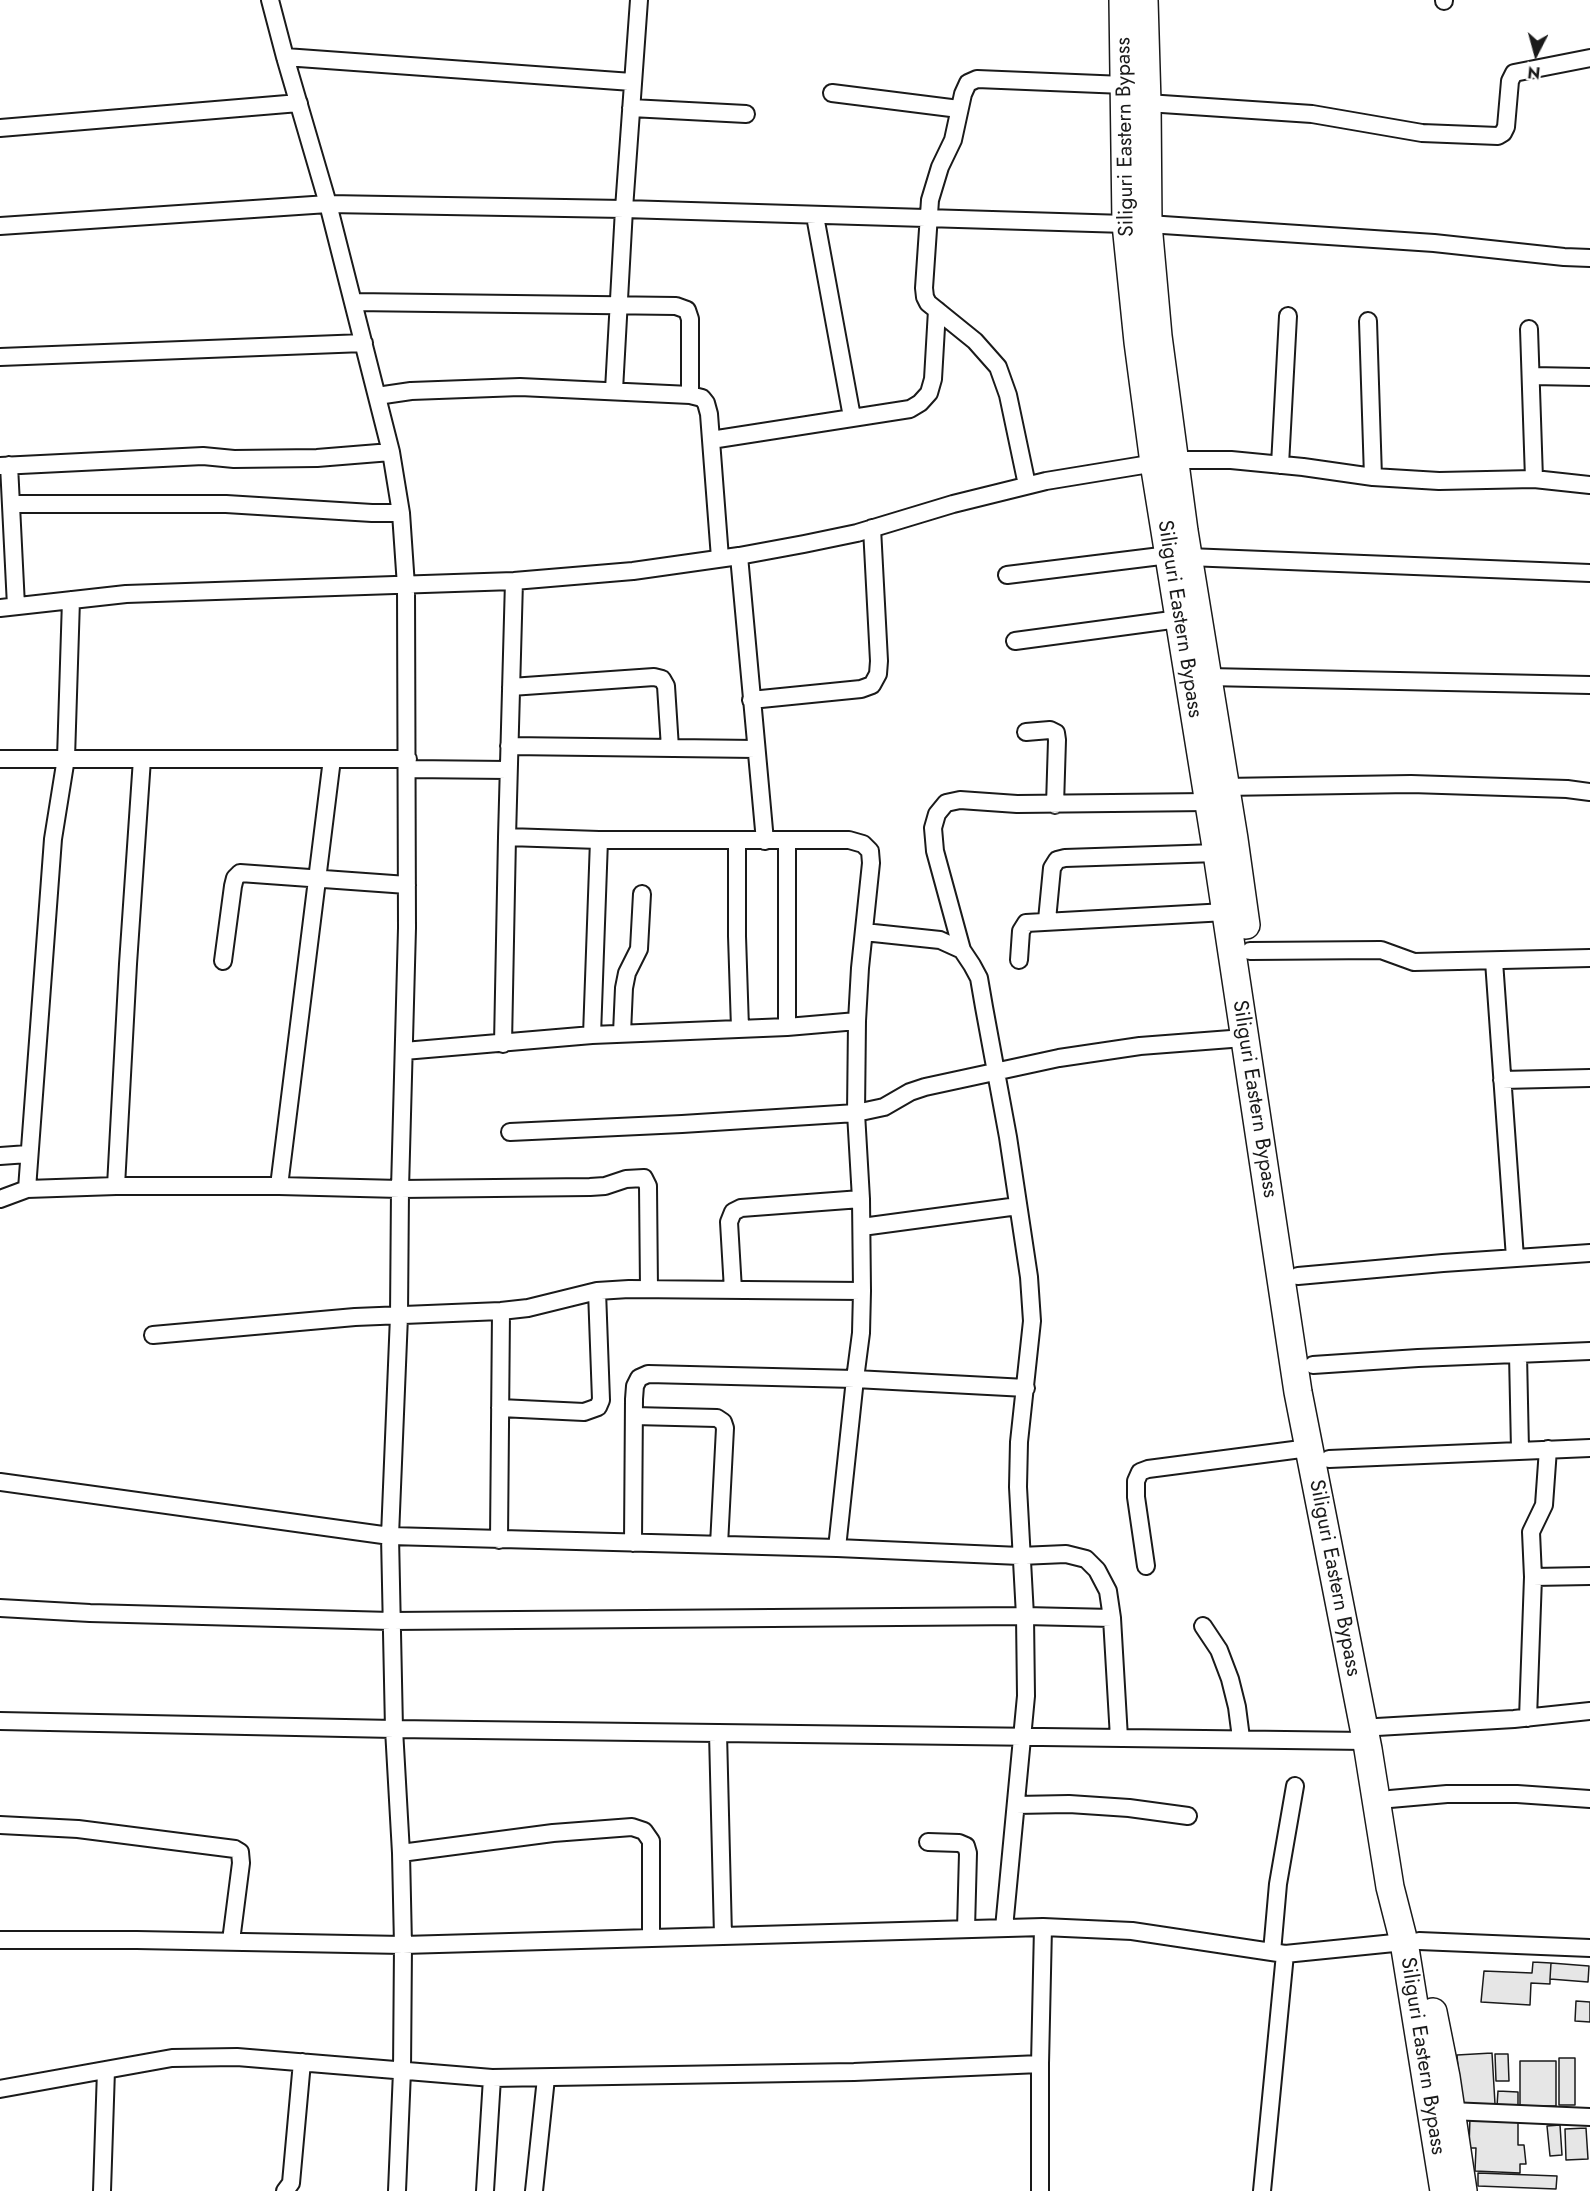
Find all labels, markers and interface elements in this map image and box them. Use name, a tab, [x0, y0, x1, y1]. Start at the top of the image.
north arrow	[1506, 24, 1566, 84]
street label: Siliguri Eastern Bypass	[1112, 37, 1140, 237]
text: N	[1527, 60, 1542, 85]
street label: Siliguri Eastern Bypass	[1151, 518, 1207, 720]
street label: Siliguri Eastern Bypass	[1226, 998, 1282, 1200]
street label: Siliguri Eastern Bypass	[1303, 1478, 1365, 1678]
street label: Siliguri Eastern Bypass	[1394, 1955, 1450, 2157]

